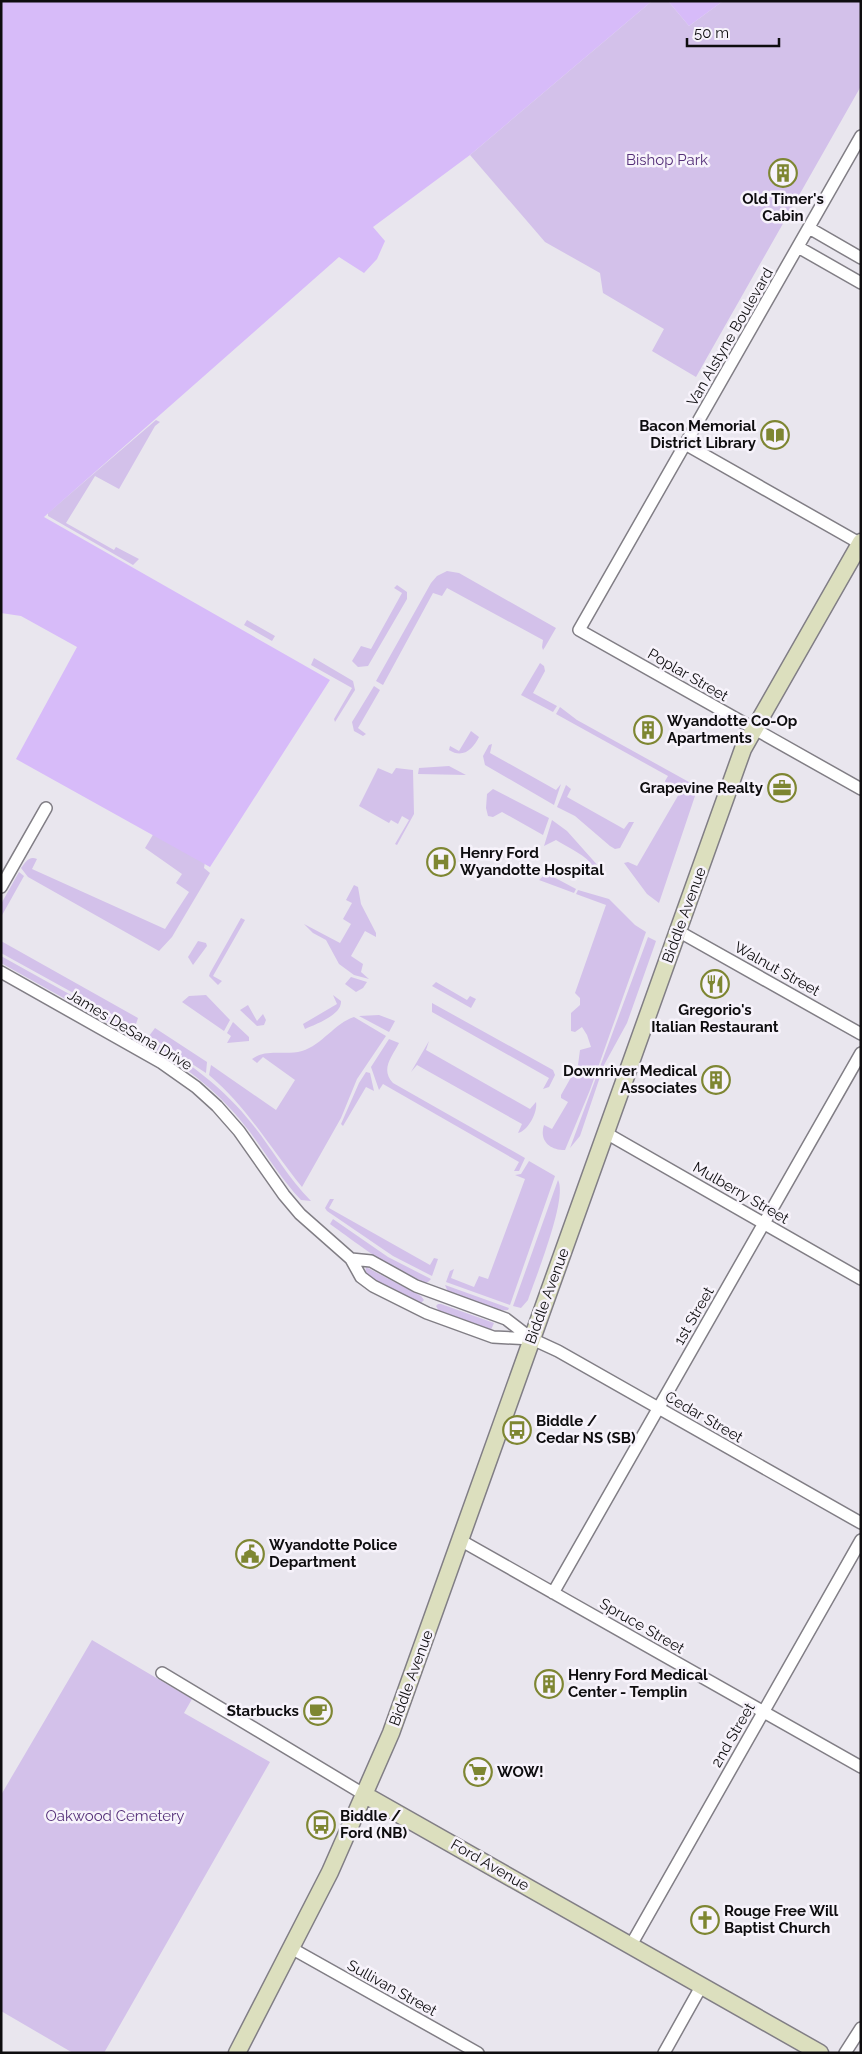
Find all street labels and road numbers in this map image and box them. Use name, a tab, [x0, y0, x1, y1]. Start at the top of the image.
street label: Van Alstyne Boulevard	[683, 265, 777, 409]
street label: Poplar Street	[645, 645, 731, 705]
street label: Biddle Avenue	[658, 864, 710, 965]
street label: Walnut Street	[731, 938, 823, 1000]
street label: James DeSana Drive	[64, 986, 196, 1074]
street label: Mulberry Street	[690, 1158, 792, 1228]
street label: Biddle Avenue	[521, 1245, 573, 1346]
street label: 1st Street	[670, 1284, 718, 1348]
street label: Cedar Street	[662, 1387, 746, 1447]
street label: Spruce Street	[596, 1594, 688, 1658]
street label: Biddle Avenue	[385, 1627, 437, 1728]
street label: 2nd Street	[707, 1700, 759, 1770]
street label: Ford Avenue	[448, 1835, 533, 1895]
street label: Sullivan Street	[344, 1956, 440, 2020]

